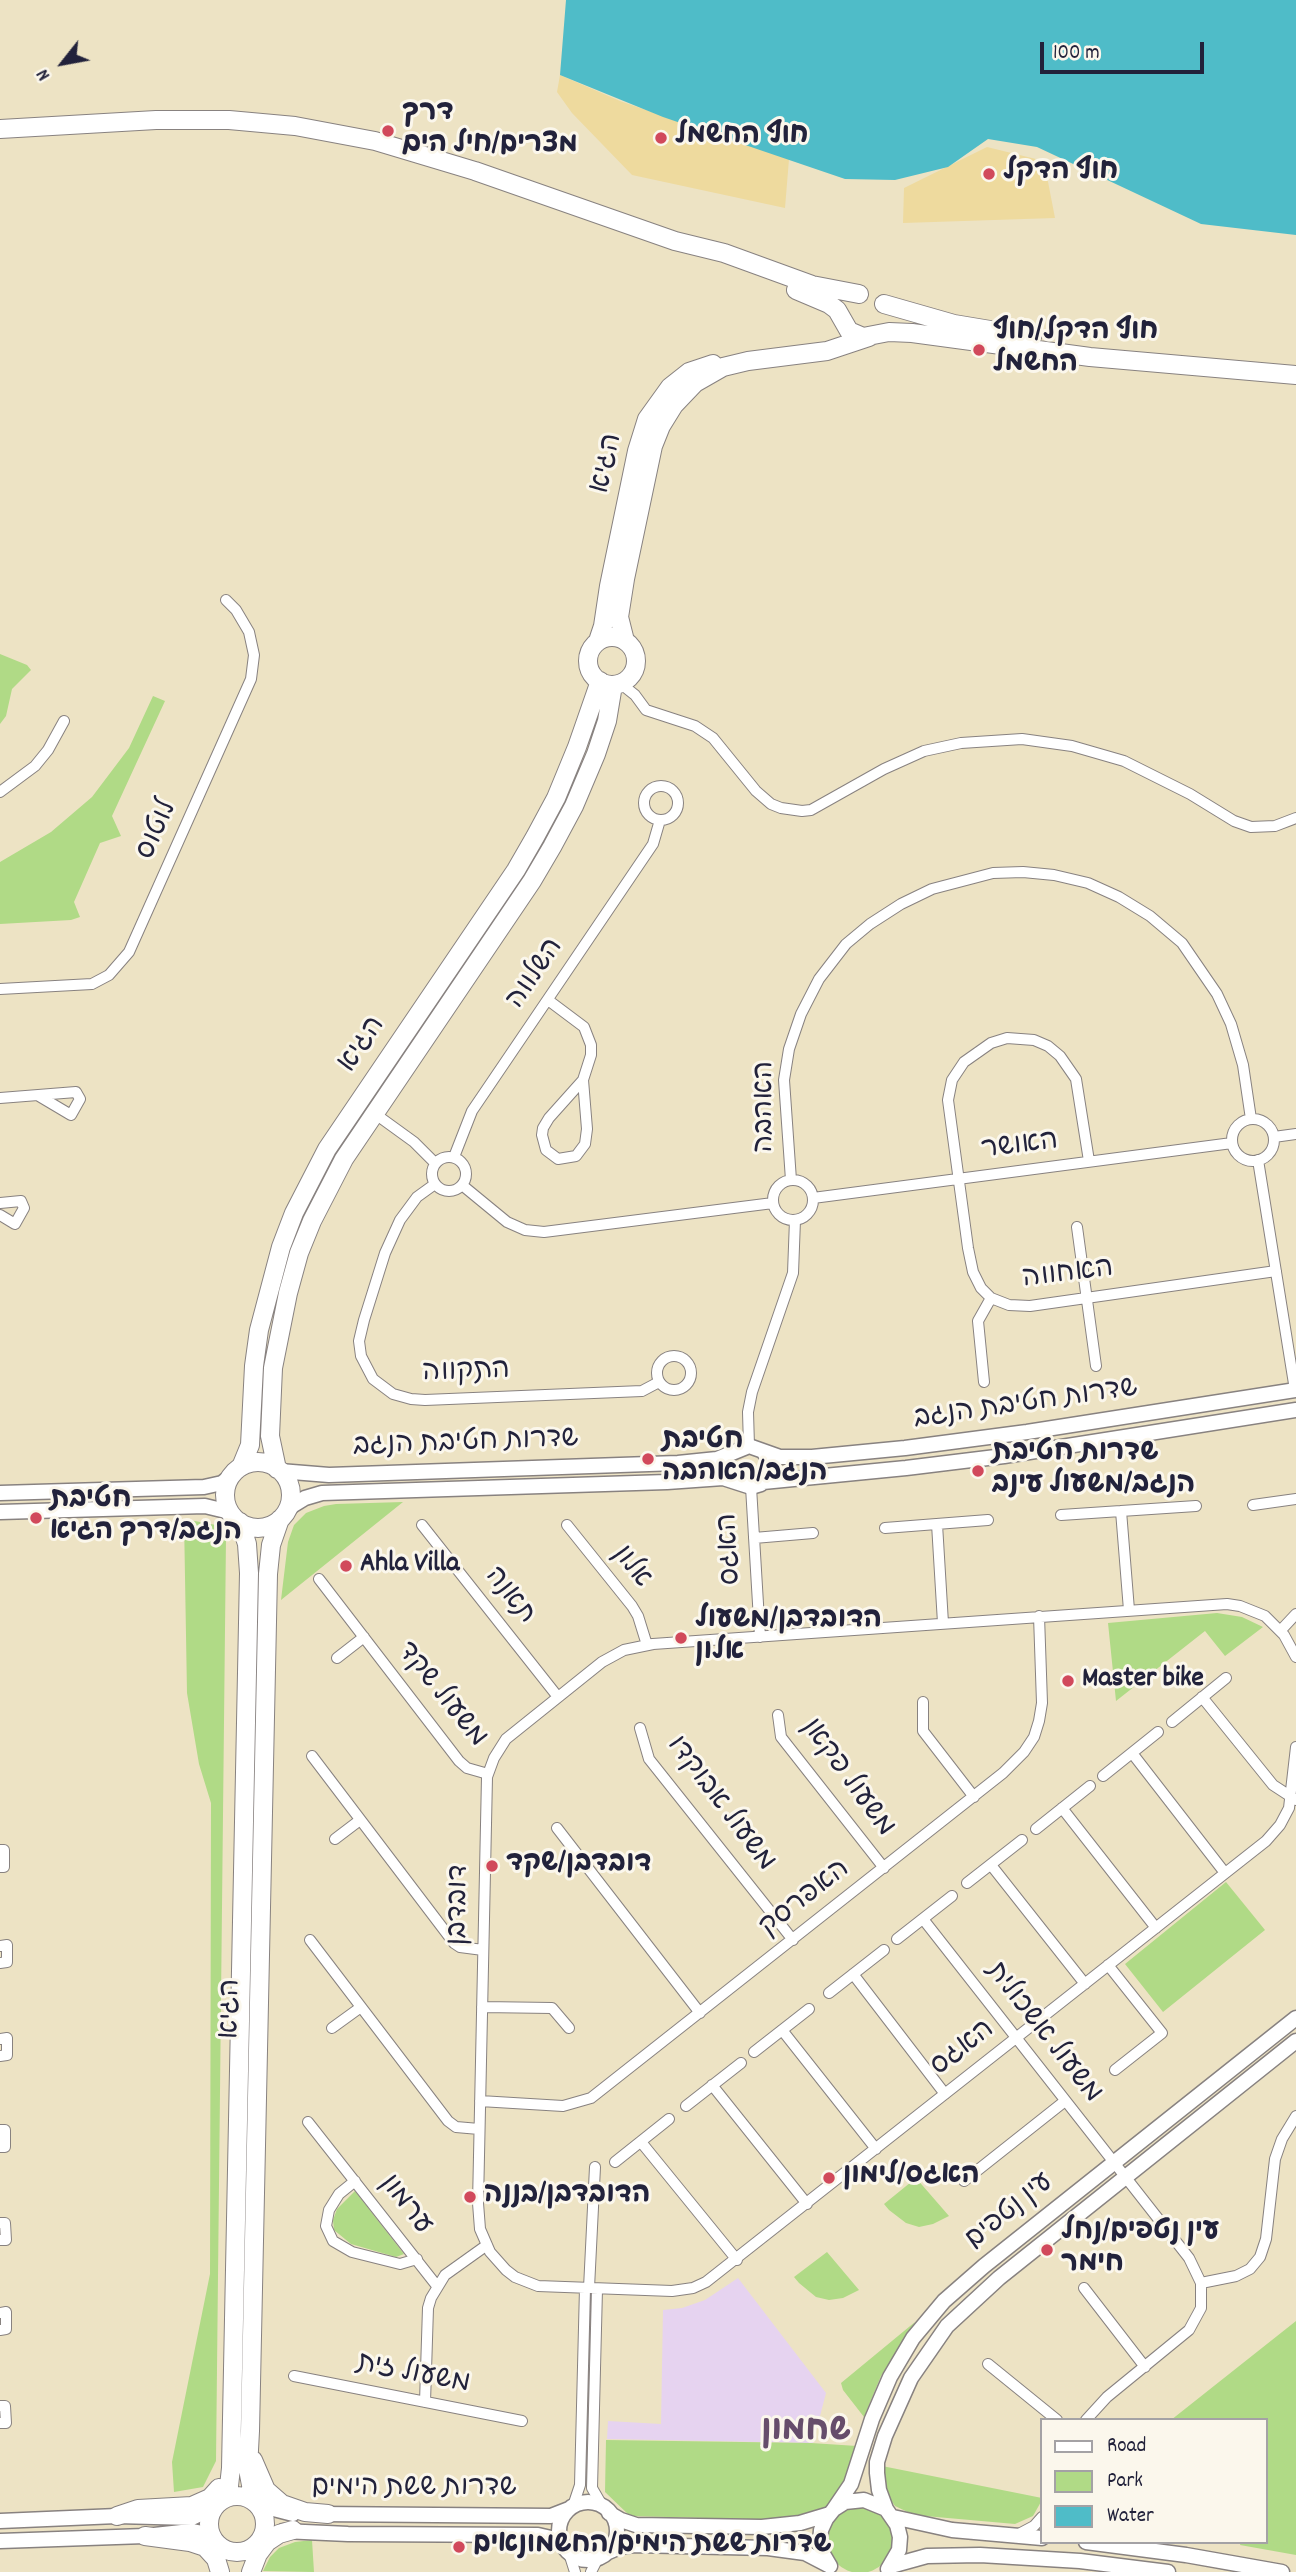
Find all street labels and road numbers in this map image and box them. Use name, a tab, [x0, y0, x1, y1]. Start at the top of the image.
street label: הגיא	[586, 431, 632, 497]
street label: לוטוס	[131, 796, 187, 866]
street label: השלווה	[501, 933, 573, 1017]
street label: הגיא	[333, 1012, 395, 1080]
street label: האהבה	[750, 1061, 784, 1153]
street label: האושר	[980, 1127, 1060, 1169]
street label: האחווה	[1021, 1254, 1115, 1298]
street label: התקווה	[421, 1356, 511, 1392]
street label: שדרות חטיבת הנגב	[912, 1374, 1140, 1438]
street label: שדרות חטיבת הנגב	[353, 1424, 579, 1466]
street label: האגס	[713, 1512, 751, 1586]
street label: אלון	[603, 1540, 657, 1596]
street label: תאנה	[475, 1562, 541, 1632]
street label: משעול שקד	[387, 1637, 493, 1755]
street label: משעול פקאן	[792, 1713, 900, 1845]
street label: משעול אבוקדו	[657, 1731, 781, 1879]
street label: האפרסק	[754, 1854, 858, 1946]
street label: דובדבן	[443, 1864, 479, 1946]
street label: משעול אשכולית	[977, 1957, 1107, 2111]
street label: הגיא	[216, 1979, 250, 2039]
street label: האגס	[925, 2015, 1003, 2085]
street label: עין נטפים	[960, 2167, 1062, 2259]
street label: ערמון	[370, 2169, 438, 2243]
street label: משעול זית	[353, 2349, 473, 2403]
street label: שדרות ששת הימים	[311, 2473, 517, 2507]

